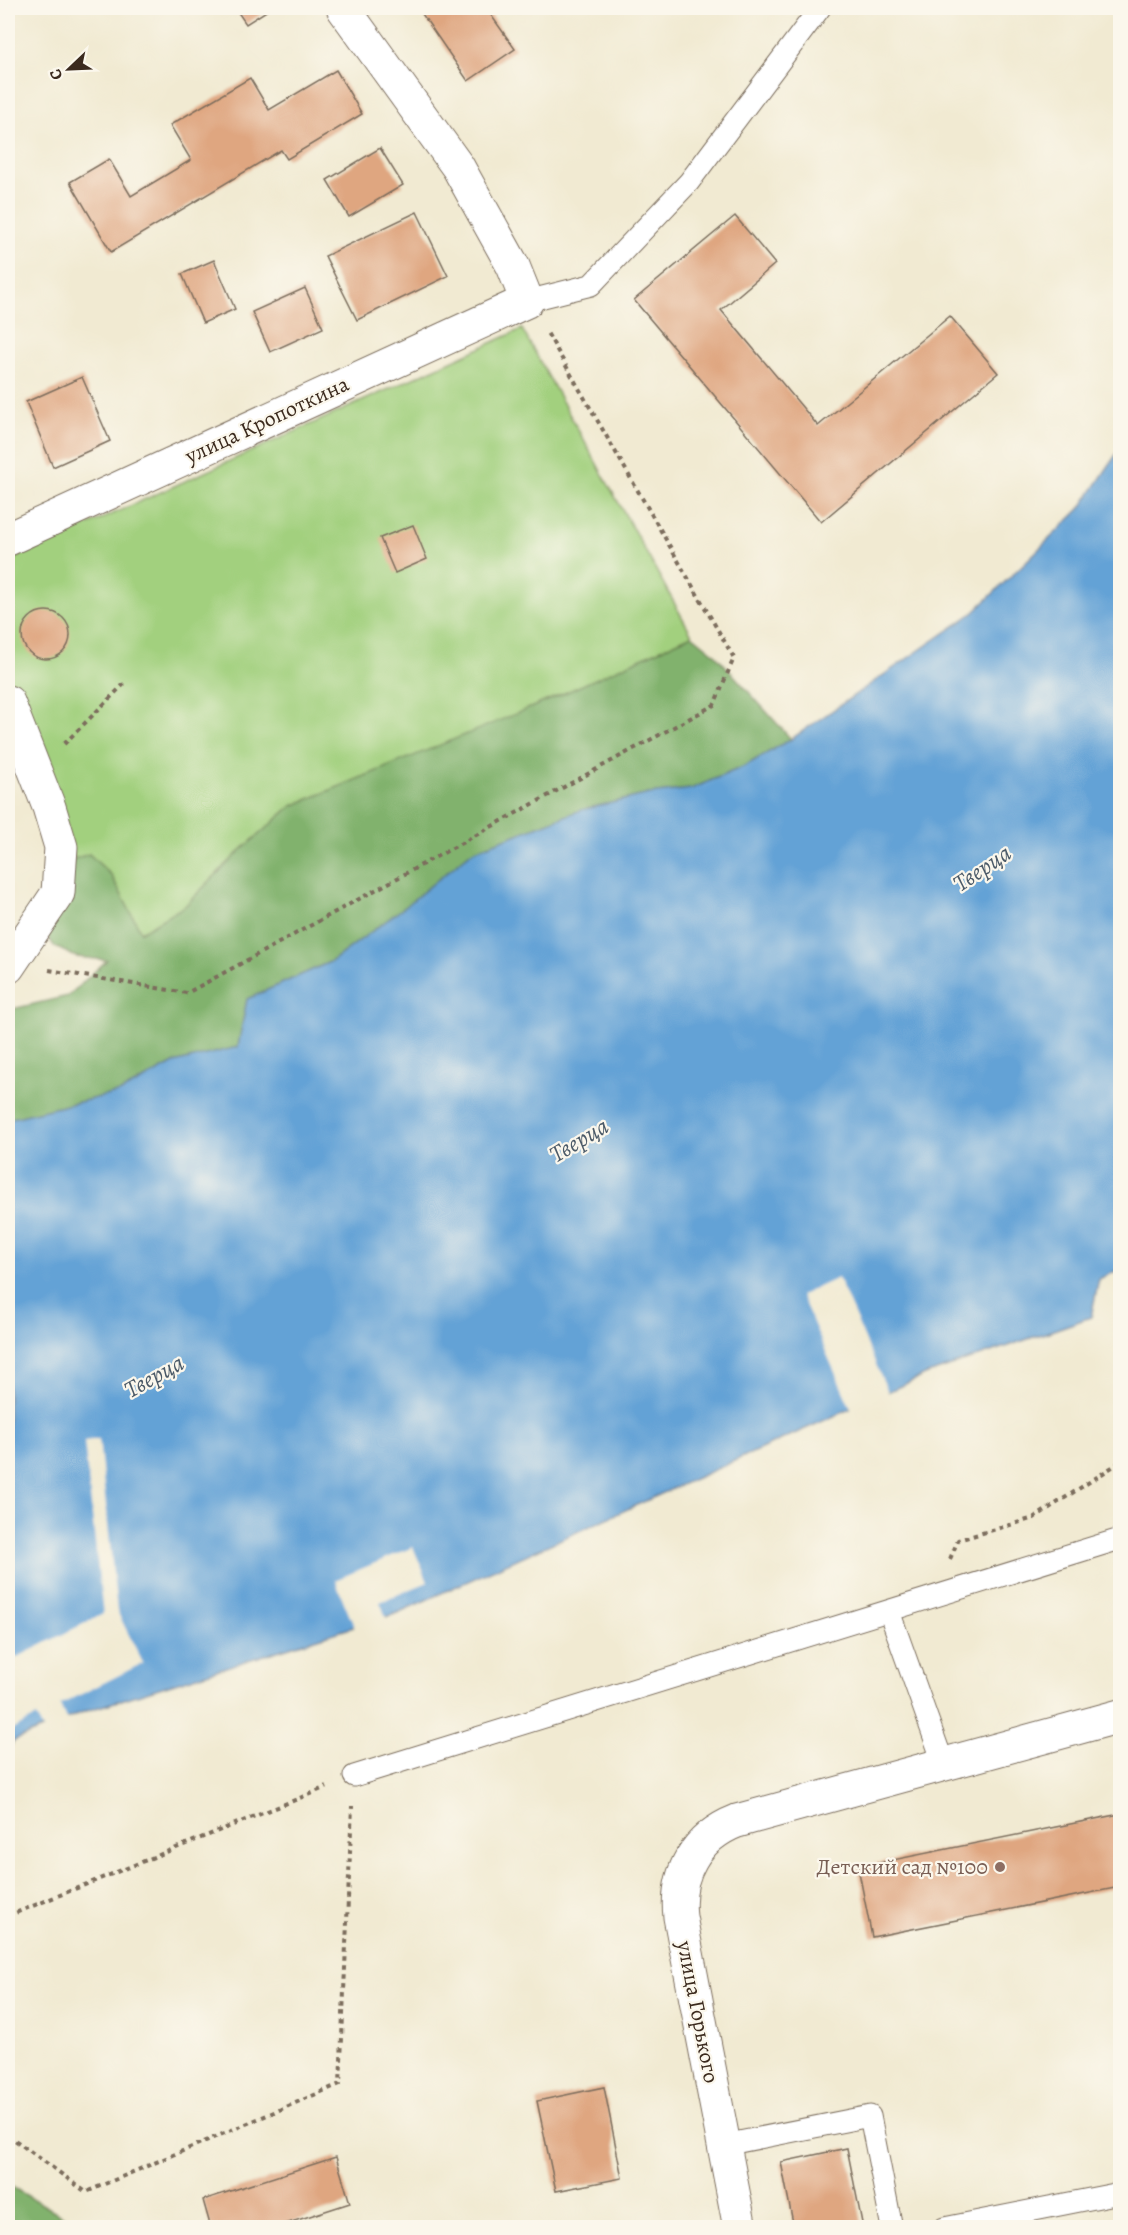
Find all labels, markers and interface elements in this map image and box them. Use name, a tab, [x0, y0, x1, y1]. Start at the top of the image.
north arrow	[39, 39, 99, 99]
text: С	[44, 66, 68, 83]
street label: улица Кропоткина	[179, 369, 355, 472]
water label: Тверца	[947, 837, 1017, 899]
water label: Тверца	[543, 1110, 615, 1170]
water label: Тверца	[118, 1347, 190, 1405]
place label: Детский сад №100	[817, 1852, 988, 1882]
marker: Детский сад №100	[993, 1860, 1007, 1874]
street label: улица Горького	[669, 1937, 727, 2086]

